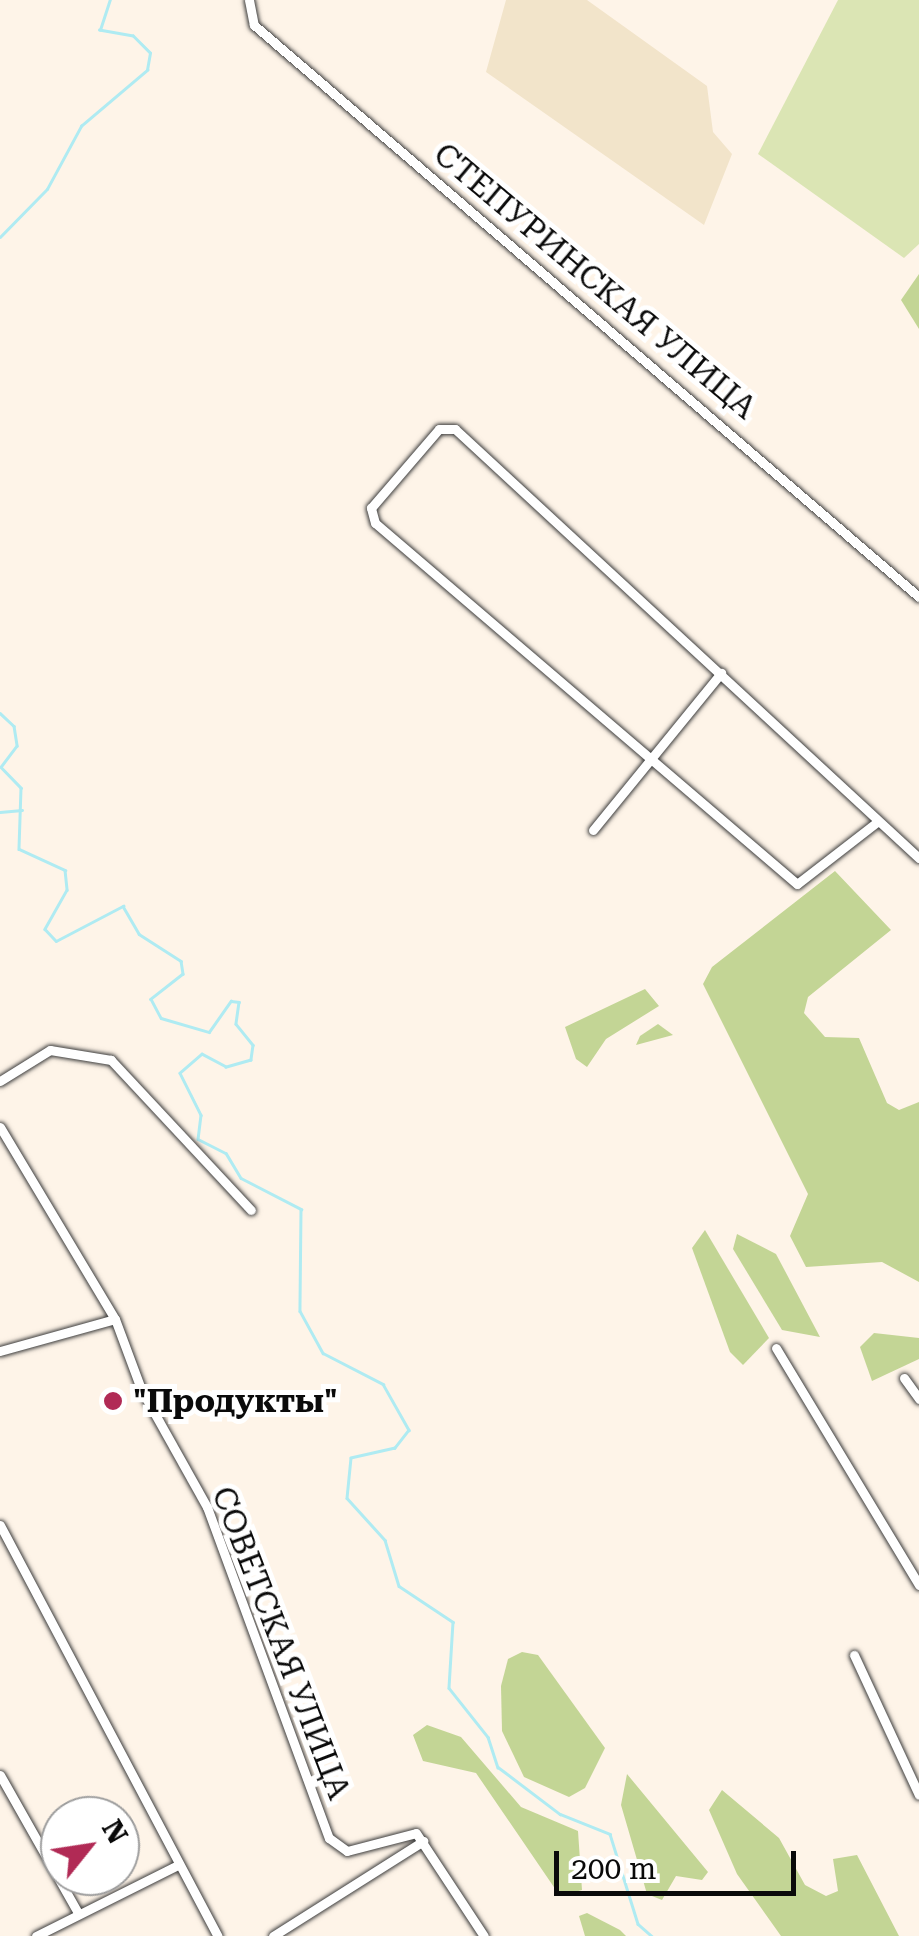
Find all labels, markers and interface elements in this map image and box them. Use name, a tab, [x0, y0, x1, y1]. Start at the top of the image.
street label: СТЕПУРИНСКАЯ УЛИЦА	[426, 135, 764, 427]
place label: "Продукты"	[133, 1382, 338, 1420]
marker: "Продукты"	[102, 1390, 124, 1412]
street label: СОВЕТСКАЯ УЛИЦА	[204, 1481, 358, 1805]
north arrow	[40, 1796, 140, 1896]
text: N	[95, 1814, 134, 1849]
scale bar	[559, 1831, 802, 1893]
text: 200 m	[571, 1851, 656, 1886]

